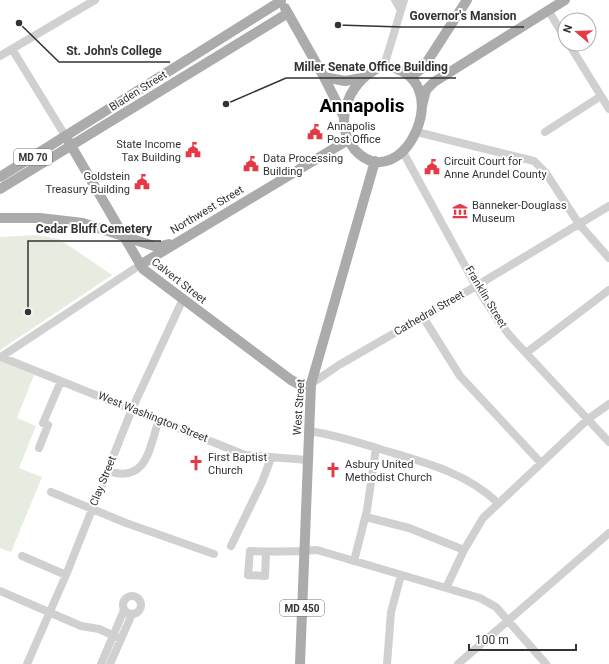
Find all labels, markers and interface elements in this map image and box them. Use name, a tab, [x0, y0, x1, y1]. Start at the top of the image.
callout: Governor's Mansion	[401, 3, 524, 27]
text: Governor's Mansion	[410, 9, 517, 23]
north arrow	[557, 12, 597, 52]
text: N	[561, 23, 576, 35]
callout: St. John's College	[59, 38, 170, 62]
text: St. John's College	[66, 44, 162, 58]
callout: Miller Senate Office Building	[286, 54, 456, 78]
text: Miller Senate Office Building	[294, 60, 448, 74]
street label: Bladen Street	[107, 68, 170, 114]
district label: Annapolis	[319, 94, 405, 117]
place label: Annapolis Post Office	[327, 120, 381, 146]
public building icon: Annapolis Post Office	[306, 123, 324, 141]
place label: State Income Tax Building	[116, 138, 181, 164]
public building icon: State Income Tax Building	[184, 141, 202, 159]
road number: MD 70	[14, 149, 52, 165]
place label: Data Processing Building	[263, 152, 343, 178]
public building icon: Data Processing Building	[242, 155, 260, 173]
place label: Circuit Court for Anne Arundel County	[444, 155, 548, 181]
public building icon: Circuit Court for Anne Arundel County	[423, 158, 441, 176]
place label: Goldstein Treasury Building	[46, 170, 130, 196]
public building icon: Goldstein Treasury Building	[133, 173, 151, 191]
street label: Northwest Street	[168, 183, 246, 237]
place label: Banneker-Douglass Museum	[472, 199, 567, 225]
museum icon: Banneker-Douglass Museum	[451, 202, 469, 220]
callout: Cedar Bluff Cemetery	[28, 217, 161, 241]
text: Cedar Bluff Cemetery	[36, 222, 153, 236]
street label: Calvert Street	[149, 255, 209, 307]
street label: Franklin Street	[462, 264, 510, 331]
street label: Cathedral Street	[392, 287, 467, 338]
street label: West Street	[291, 378, 307, 436]
street label: West Washington Street	[96, 389, 210, 445]
place label: First Baptist Church	[208, 451, 267, 477]
street label: Clay Street	[87, 454, 119, 508]
church icon: First Baptist Church	[187, 454, 205, 472]
place label: Asbury United Methodist Church	[345, 458, 432, 484]
church icon: Asbury United Methodist Church	[324, 461, 342, 479]
road number: MD 450	[280, 600, 324, 616]
scale bar	[469, 626, 576, 652]
text: 100 m	[475, 633, 509, 647]

